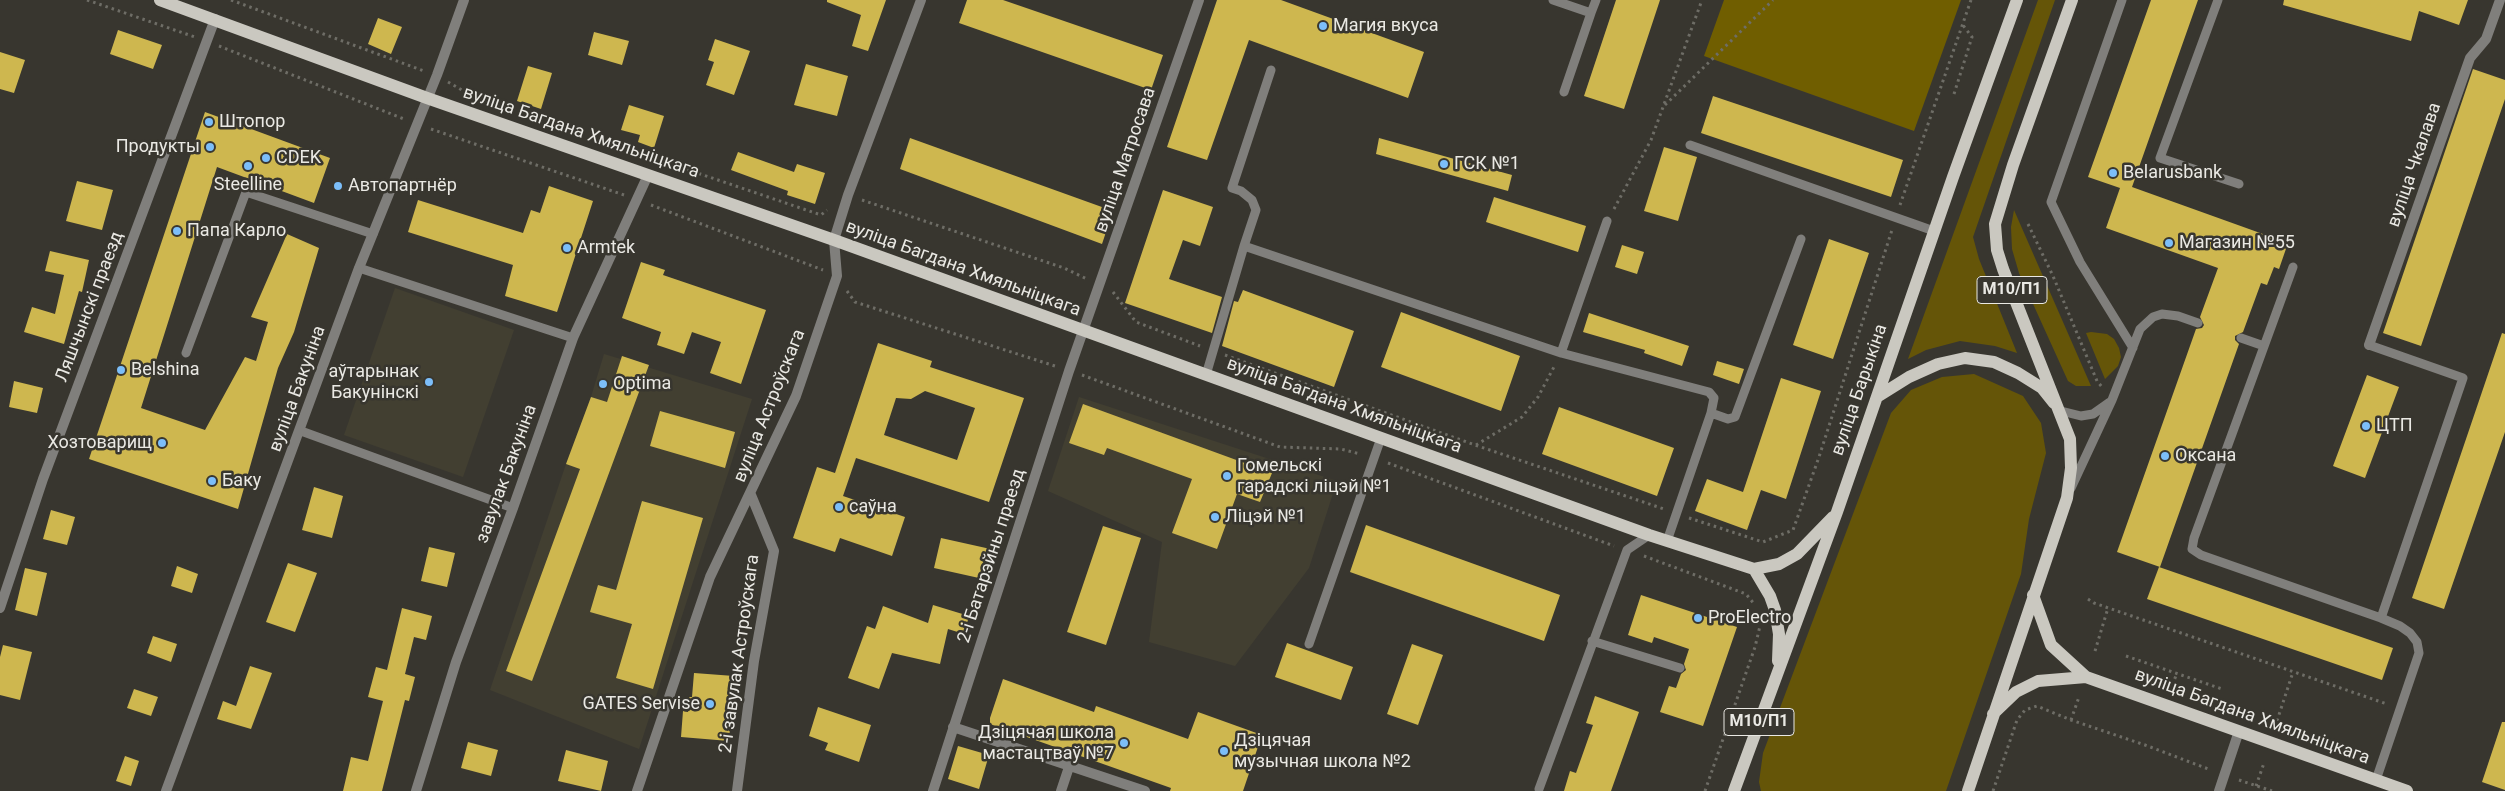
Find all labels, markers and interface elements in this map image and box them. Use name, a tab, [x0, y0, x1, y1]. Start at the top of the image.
place label: Магия вкуса	[1333, 15, 1438, 37]
marker: Магия вкуса	[1317, 20, 1329, 32]
street label: вуліца Багдана Хмяльніцкага	[460, 82, 702, 184]
street label: вуліца Матросава	[1091, 85, 1161, 235]
street label: вуліца Чкалава	[2384, 100, 2446, 230]
place label: Штопор	[219, 111, 285, 133]
marker: Штопор	[203, 116, 215, 128]
place label: Продукты	[116, 136, 200, 158]
marker: Продукты	[204, 141, 216, 153]
place label: CDEK	[276, 147, 321, 169]
marker: CDEK	[260, 152, 272, 164]
place label: ГСК №1	[1454, 153, 1520, 175]
marker: ГСК №1	[1438, 158, 1450, 170]
marker: Steelline	[242, 160, 254, 172]
place label: Belarusbank	[2123, 162, 2222, 184]
marker: Belarusbank	[2107, 167, 2119, 179]
place label: Steelline	[214, 174, 282, 196]
place label: Автопартнёр	[348, 175, 457, 197]
marker: Автопартнёр	[332, 180, 344, 192]
street label: вуліца Багдана Хмяльніцкага	[843, 216, 1083, 322]
place label: Папа Карло	[187, 220, 286, 242]
marker: Папа Карло	[171, 225, 183, 237]
street label: Ляшчынскі праезд	[51, 229, 129, 385]
place label: Магазин №55	[2179, 232, 2295, 254]
place label: Armtek	[577, 237, 635, 259]
marker: Магазин №55	[2163, 237, 2175, 249]
marker: Armtek	[561, 242, 573, 254]
road number: М10/П1	[1977, 276, 2047, 304]
street label: вуліца Барыкіна	[1827, 321, 1893, 459]
street label: вуліца Бакуніна	[265, 323, 331, 455]
street label: вуліца Астроўскага	[729, 326, 811, 486]
street label: вуліца Багдана Хмяльніцкага	[1224, 353, 1464, 459]
place label: Belshina	[131, 359, 199, 381]
place label: аўтарынак Бакунінскі	[329, 361, 419, 404]
marker: Belshina	[115, 364, 127, 376]
place label: Optima	[613, 373, 671, 395]
marker: аўтарынак Бакунінскі	[423, 376, 435, 388]
marker: Optima	[597, 378, 609, 390]
street label: завулак Бакуніна	[472, 402, 542, 546]
place label: ЦТП	[2376, 415, 2412, 437]
marker: ЦТП	[2360, 420, 2372, 432]
place label: Хозтоварищ	[47, 432, 152, 454]
marker: Хозтоварищ	[156, 437, 168, 449]
place label: Оксана	[2175, 445, 2236, 467]
marker: Оксана	[2159, 450, 2171, 462]
place label: Гомельскі гарадскі ліцэй №1	[1237, 455, 1392, 498]
street label: 2-і Батарэйны праезд	[954, 466, 1030, 646]
place label: Баку	[222, 470, 261, 492]
marker: Гомельскі гарадскі ліцэй №1	[1221, 470, 1233, 482]
marker: Баку	[206, 475, 218, 487]
place label: саўна	[849, 496, 897, 518]
marker: саўна	[833, 501, 845, 513]
place label: Ліцэй №1	[1225, 506, 1306, 528]
marker: Ліцэй №1	[1209, 511, 1221, 523]
street label: 2-і завулак Астроўскага	[715, 553, 765, 755]
place label: ProElectro	[1708, 607, 1791, 629]
marker: ProElectro	[1692, 612, 1704, 624]
street label: вуліца Багдана Хмяльніцкага	[2132, 664, 2372, 770]
place label: GATES Servise	[583, 693, 700, 715]
marker: GATES Servise	[704, 698, 716, 710]
road number: М10/П1	[1724, 709, 1794, 736]
place label: Дзіцячая школа мастацтваў №7	[978, 722, 1114, 764]
place label: Дзіцячая музычная школа №2	[1234, 730, 1411, 772]
marker: Дзіцячая школа мастацтваў №7	[1118, 737, 1130, 749]
marker: Дзіцячая музычная школа №2	[1218, 745, 1230, 757]

